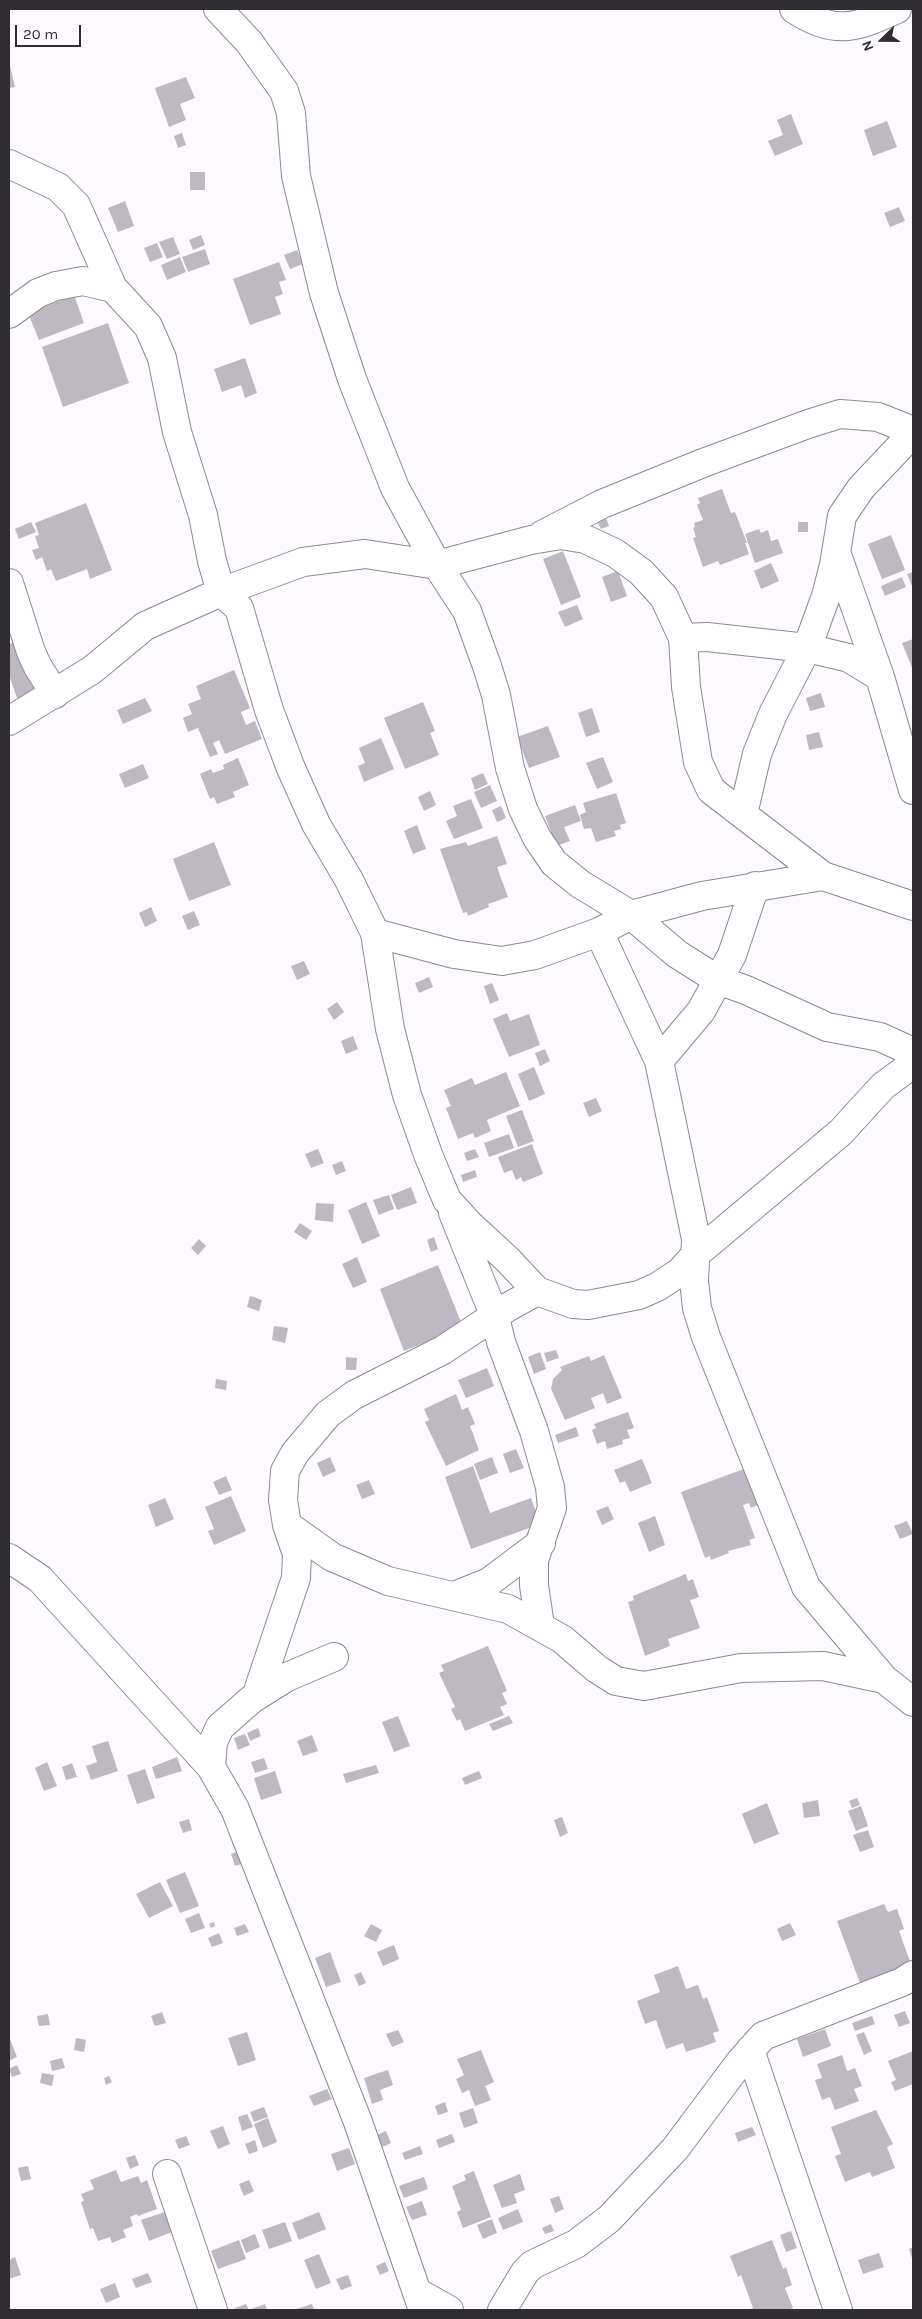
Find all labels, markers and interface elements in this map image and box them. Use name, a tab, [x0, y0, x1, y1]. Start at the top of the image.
scale bar	[18, 15, 84, 47]
north arrow	[857, 15, 907, 65]
text: 20 m	[23, 25, 58, 43]
text: N	[858, 38, 877, 54]

